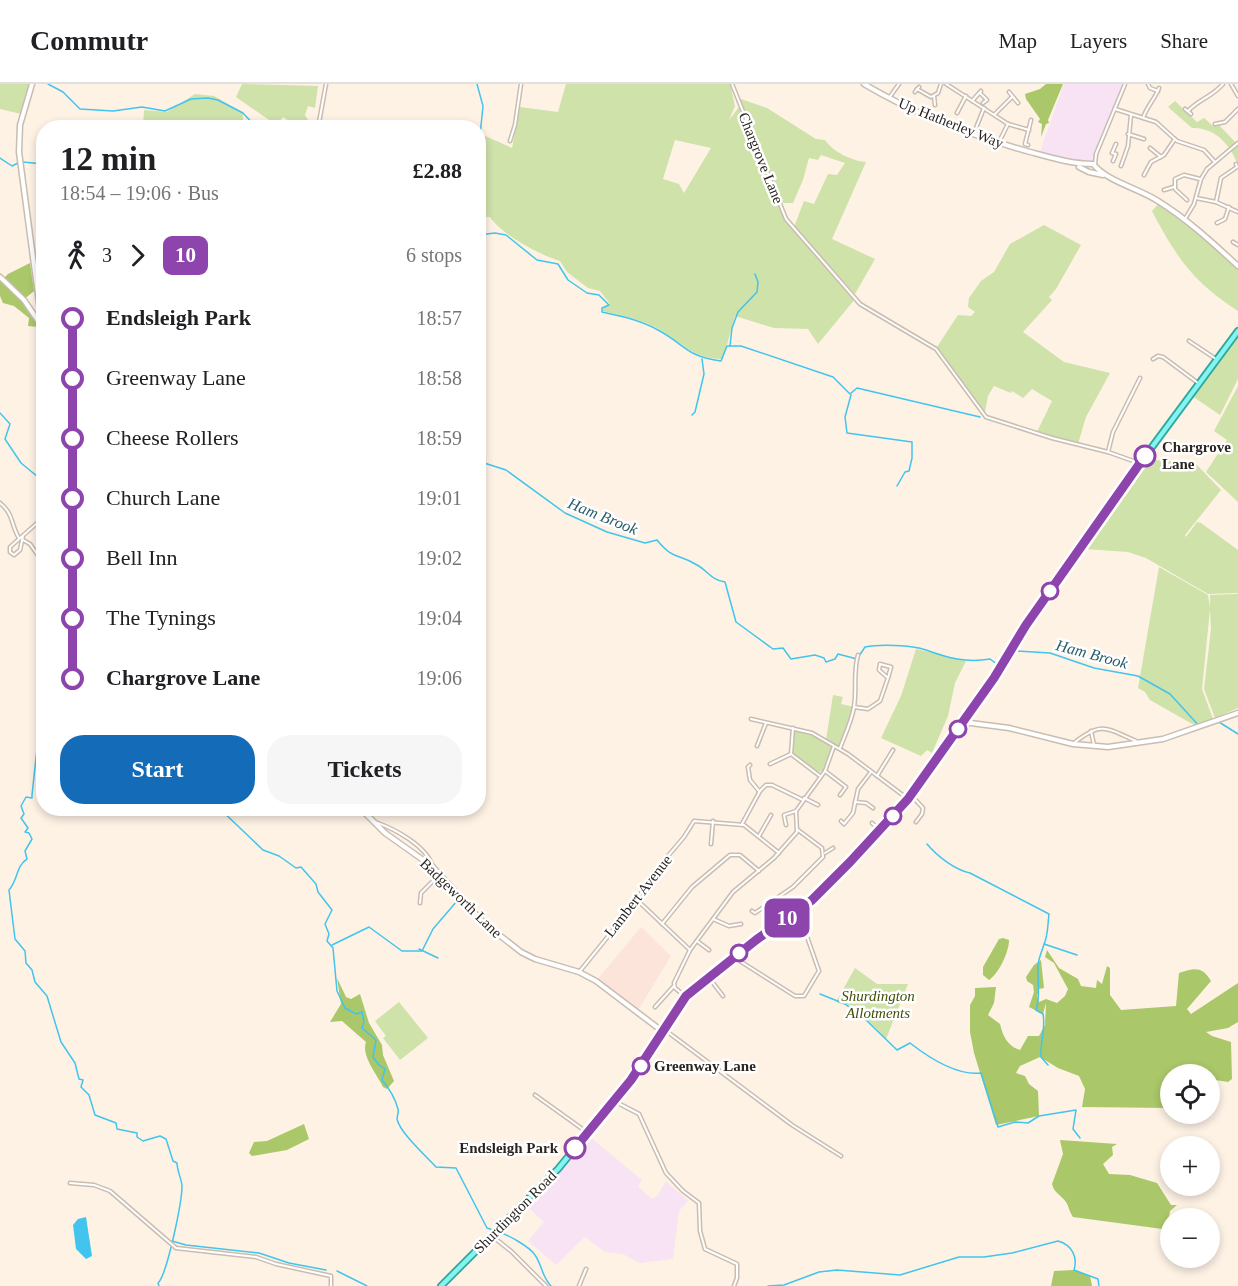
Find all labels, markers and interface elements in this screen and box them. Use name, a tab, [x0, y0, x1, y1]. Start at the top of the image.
text: Commutr	[30, 25, 148, 56]
text: Map	[999, 29, 1037, 53]
text: Layers	[1070, 29, 1127, 53]
text: Share	[1160, 29, 1208, 53]
street label: Up Hatherley Way	[896, 95, 1006, 152]
street label: Chargrove Lane	[735, 110, 787, 206]
text: 12 min	[60, 141, 156, 177]
text: £2.88	[413, 158, 462, 183]
text: 18:54 – 19:06 · Bus	[60, 182, 219, 204]
icon: walk	[60, 239, 93, 272]
icon: forward	[121, 239, 154, 272]
text: 10	[175, 243, 196, 267]
text: 3	[102, 244, 112, 266]
text: 6 stops	[406, 244, 462, 266]
text: Endsleigh Park	[106, 305, 251, 330]
text: 18:57	[416, 307, 462, 329]
text: Greenway Lane	[106, 365, 246, 390]
text: 18:58	[416, 367, 462, 389]
text: Cheese Rollers	[106, 425, 239, 450]
text: 18:59	[416, 427, 462, 449]
place label: Chargrove Lane	[1162, 439, 1231, 472]
marker: Chargrove Lane	[1134, 445, 1156, 467]
text: Church Lane	[106, 485, 220, 510]
text: 19:01	[416, 487, 462, 509]
water label: Ham Brook	[565, 494, 641, 538]
text: Bell Inn	[106, 545, 178, 570]
text: 19:02	[416, 547, 462, 569]
unlabelled marker	[1041, 582, 1059, 600]
text: The Tynings	[106, 605, 216, 630]
text: 19:04	[416, 607, 462, 629]
water label: Ham Brook	[1053, 636, 1131, 672]
text: Chargrove Lane	[106, 665, 260, 690]
text: 19:06	[416, 667, 462, 689]
unlabelled marker	[949, 720, 967, 738]
button: Start	[60, 735, 255, 804]
button: Tickets	[267, 735, 462, 804]
unlabelled marker	[884, 807, 902, 825]
street label: Lambert Avenue	[601, 852, 675, 940]
street label: Badgeworth Lane	[417, 855, 505, 941]
line badge: 10	[760, 898, 814, 938]
text: 10	[777, 906, 798, 930]
unlabelled marker	[730, 944, 748, 962]
park label: Shurdington Allotments	[841, 988, 915, 1021]
marker: Greenway Lane	[632, 1057, 650, 1075]
place label: Greenway Lane	[654, 1058, 756, 1074]
map controls	[1160, 1064, 1220, 1268]
button: locate	[1160, 1064, 1220, 1124]
button: +	[1160, 1136, 1220, 1196]
marker: Endsleigh Park	[564, 1137, 586, 1159]
place label: Endsleigh Park	[459, 1140, 559, 1156]
street label: Shurdington Road	[471, 1167, 560, 1256]
button: −	[1160, 1208, 1220, 1268]

